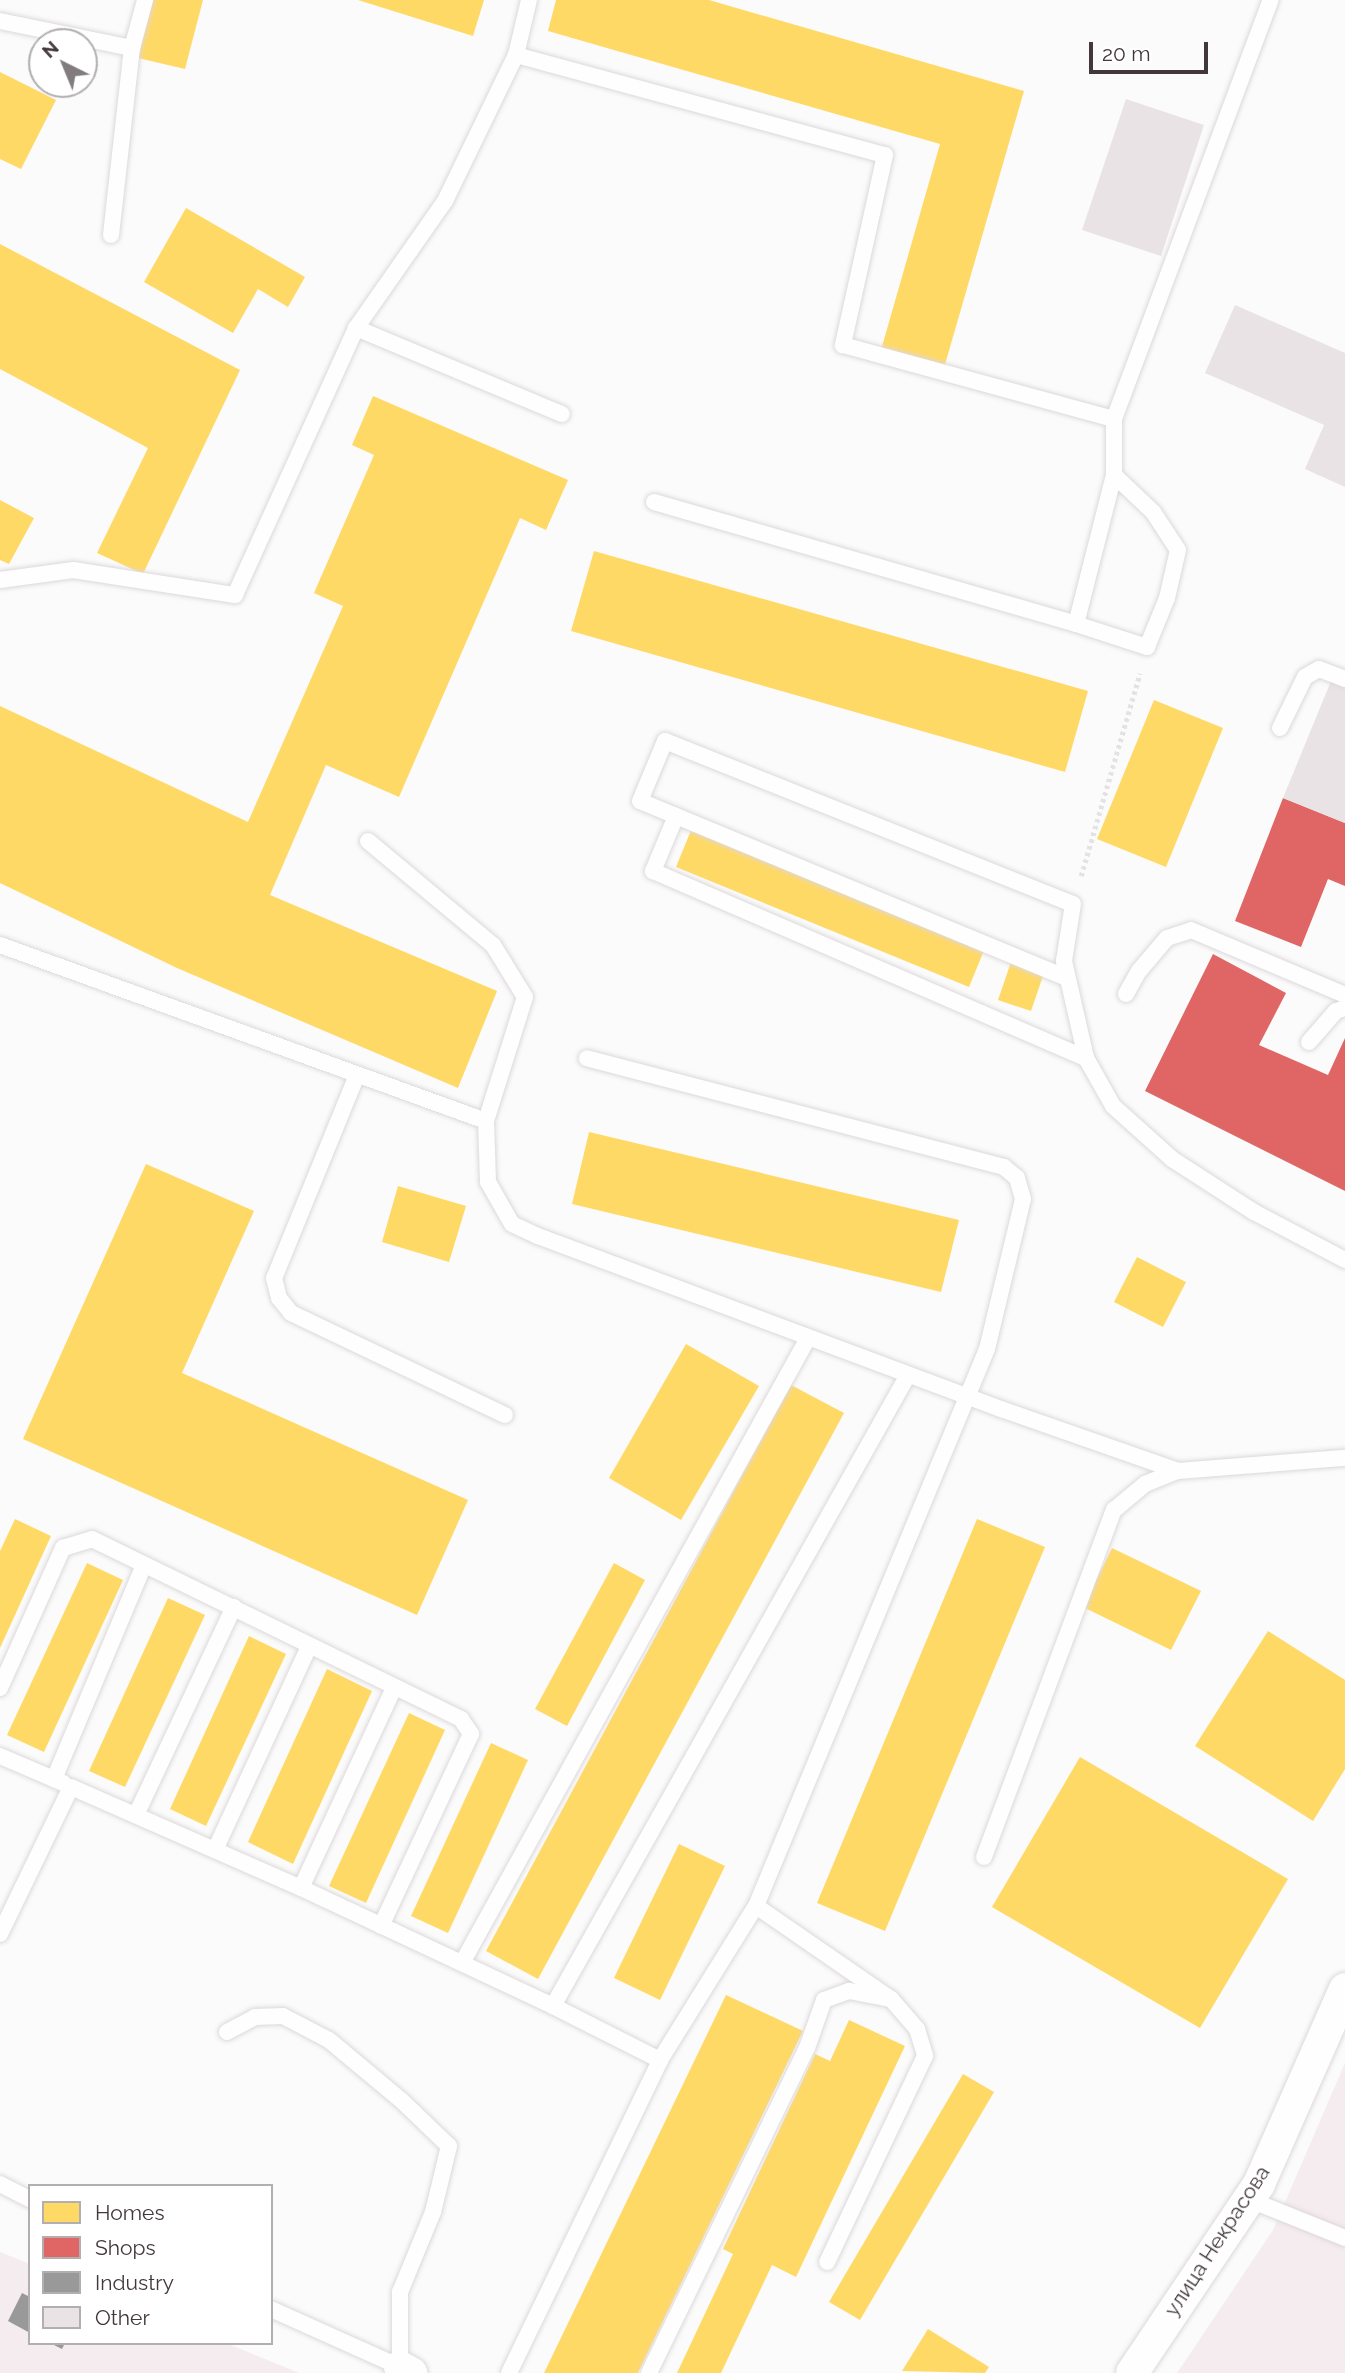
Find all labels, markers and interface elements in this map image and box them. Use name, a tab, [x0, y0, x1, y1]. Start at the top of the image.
north arrow	[28, 28, 98, 98]
scale bar	[1093, 28, 1212, 72]
text: N	[37, 36, 63, 62]
text: 20 m	[1102, 41, 1150, 66]
street label: улица Некрасова	[1159, 2161, 1275, 2321]
legend	[28, 2184, 273, 2345]
text: Homes	[95, 2200, 165, 2225]
text: Shops	[95, 2235, 156, 2260]
text: Industry	[95, 2270, 174, 2295]
text: Other	[95, 2305, 150, 2330]

